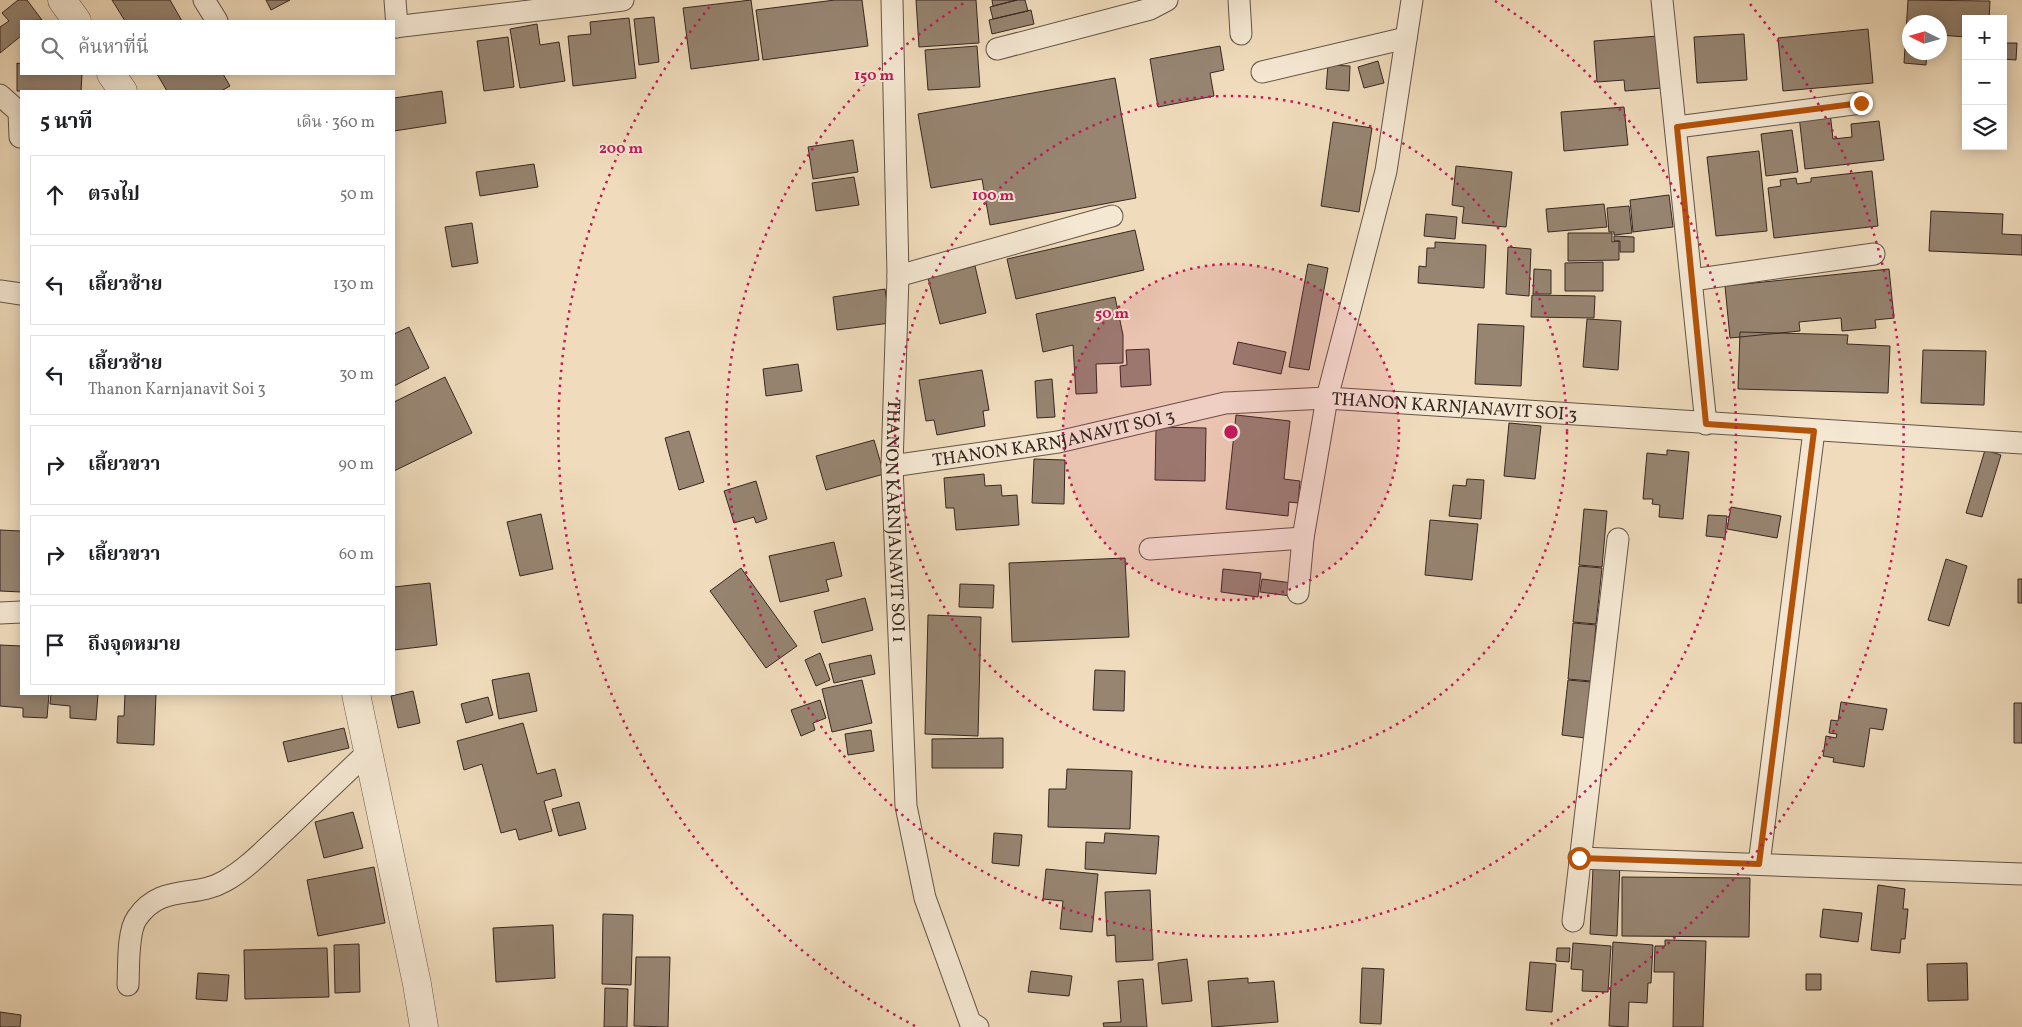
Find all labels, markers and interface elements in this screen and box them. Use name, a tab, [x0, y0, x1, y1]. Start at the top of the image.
north arrow	[1902, 15, 1947, 60]
map controls	[1962, 15, 2007, 150]
button: +	[1962, 15, 2007, 60]
search box	[20, 20, 395, 75]
icon: search	[38, 34, 66, 62]
text: ค้นหาที่นี่	[78, 35, 149, 61]
button: −	[1962, 60, 2007, 105]
text: 150 m	[854, 66, 894, 87]
route end	[1850, 92, 1873, 115]
button: layers	[1962, 105, 2007, 150]
text: 5 นาที	[40, 108, 93, 137]
text: เดิน · 360 m	[296, 112, 375, 134]
text: 200 m	[599, 139, 643, 160]
icon: ahead	[41, 181, 69, 209]
text: ตรงไป	[88, 182, 140, 208]
text: 50 m	[340, 184, 374, 206]
text: 100 m	[972, 186, 1015, 207]
icon: left	[41, 271, 69, 299]
text: เลี้ยวซ้าย	[88, 272, 162, 298]
text: 130 m	[333, 274, 374, 296]
text: 50 m	[1095, 304, 1129, 325]
text: เลี้ยวซ้าย	[88, 351, 162, 377]
icon: left	[41, 361, 69, 389]
text: 30 m	[339, 364, 374, 386]
text: Thanon Karnjanavit Soi 3	[88, 379, 266, 401]
street label: THANON KARNJANAVIT SOI 3	[1331, 387, 1578, 428]
street label: THANON KARNJANAVIT SOI 1	[878, 398, 910, 643]
street label: THANON KARNJANAVIT SOI 3	[931, 404, 1177, 474]
centre of rings	[1222, 423, 1240, 441]
icon: right	[41, 451, 69, 479]
text: เลี้ยวขวา	[88, 452, 160, 478]
text: 90 m	[338, 454, 374, 476]
icon: right	[41, 541, 69, 569]
text: เลี้ยวขวา	[88, 542, 160, 568]
text: 60 m	[339, 544, 374, 566]
icon: arrive	[41, 631, 69, 659]
text: ถึงจุดหมาย	[88, 632, 181, 658]
route start	[1568, 847, 1591, 870]

